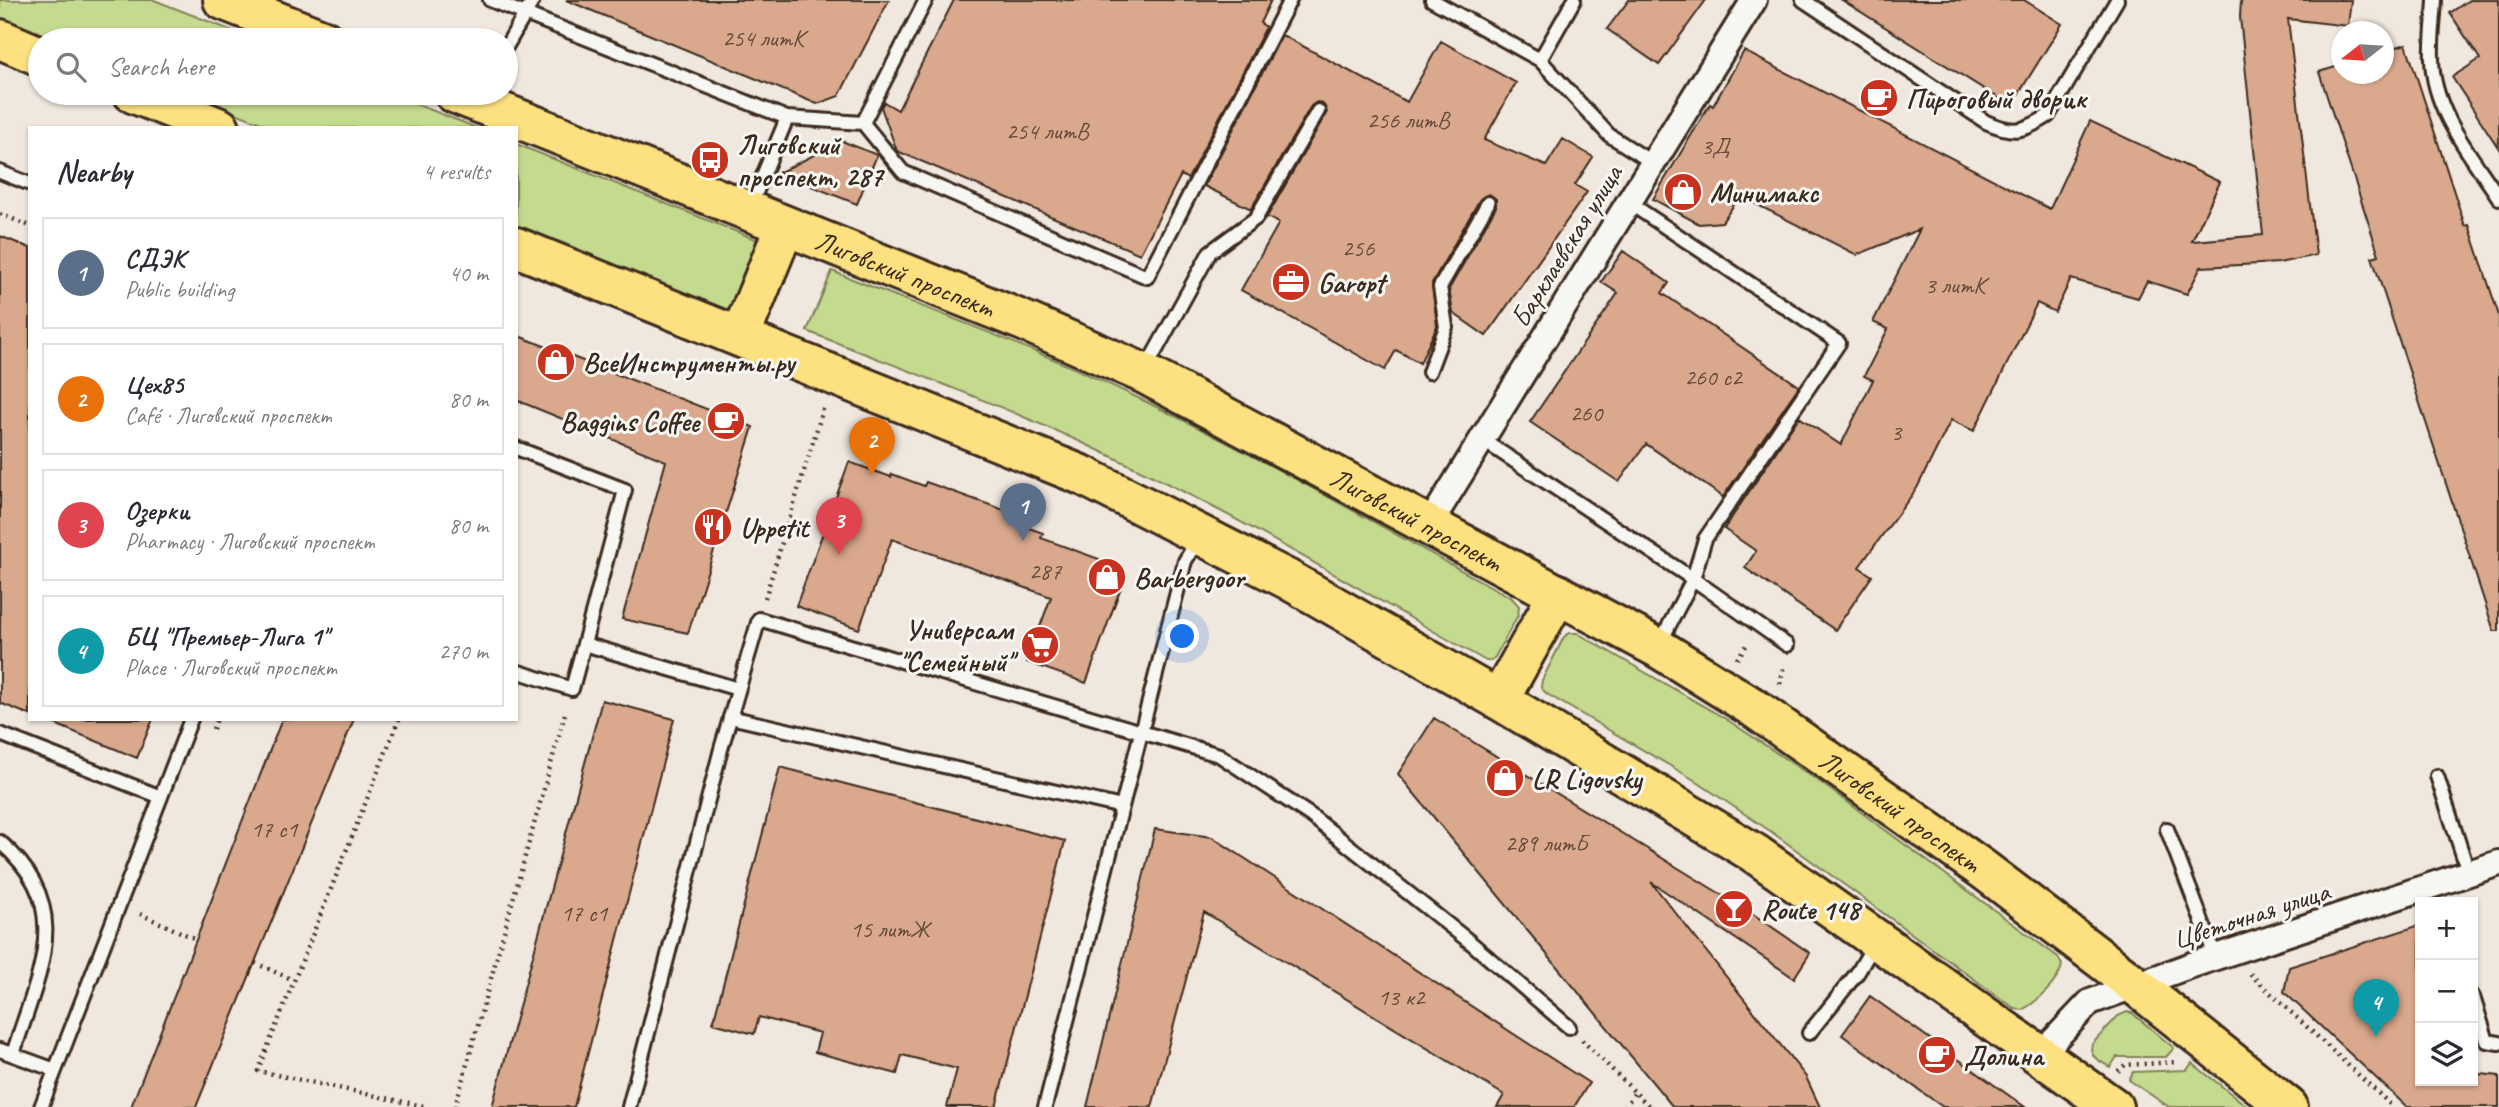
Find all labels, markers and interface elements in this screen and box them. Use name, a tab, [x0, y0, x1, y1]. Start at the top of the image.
north arrow	[2331, 21, 2394, 84]
house number: 254 литК	[722, 23, 809, 53]
search box	[28, 28, 518, 105]
icon: search	[52, 48, 90, 86]
text: Search here	[108, 50, 214, 83]
cafe icon: Пироговый дворик	[1858, 77, 1900, 119]
place label: Пироговый дворик	[1906, 81, 2089, 116]
house number: 256 литВ	[1367, 105, 1451, 135]
house number: 254 литВ	[1006, 116, 1090, 146]
place label: Лиговский проспект, 287	[737, 127, 885, 194]
house number: 3Д	[1701, 131, 1732, 161]
bus stop icon: Лиговский проспект, 287	[689, 139, 731, 181]
text: Nearby	[56, 153, 132, 191]
text: 4 results	[423, 157, 490, 186]
street label: Барклаевская улица	[1502, 157, 1631, 334]
shop icon: Минимакс	[1662, 171, 1704, 213]
place label: Минимакс	[1710, 175, 1820, 210]
street label: Лиговский проспект	[810, 222, 1001, 326]
house number: 256	[1342, 233, 1375, 263]
text: СДЭК	[125, 242, 185, 275]
text: 1	[76, 259, 86, 288]
text: 40 m	[449, 259, 488, 288]
office icon: Garopt	[1270, 261, 1312, 303]
place label: Garopt	[1318, 265, 1389, 300]
house number: 3 литК	[1925, 270, 1990, 300]
text: Public building	[125, 275, 234, 304]
shop icon: ВсеИнструменты.ру	[535, 341, 577, 383]
place label: ВсеИнструменты.ру	[583, 345, 797, 381]
house number: 260 с2	[1684, 362, 1744, 392]
text: Цех85	[125, 368, 183, 401]
text: 2	[76, 385, 86, 414]
text: 80 m	[449, 385, 488, 414]
house number: 260	[1570, 398, 1604, 428]
cafe icon: Baggins Coffee	[705, 400, 747, 442]
text: Café · Лиговский проспект	[125, 401, 332, 430]
place label: Baggins Coffee	[560, 404, 702, 439]
pin: 2	[849, 417, 895, 475]
house number: 3	[1891, 417, 1904, 447]
street label: Лиговский проспект	[1325, 459, 1510, 580]
pin: 1	[1000, 483, 1046, 541]
text: Озерки	[125, 494, 190, 527]
pin: 3	[816, 497, 862, 555]
restaurant icon: Uppetit	[692, 506, 734, 548]
place label: Uppetit	[740, 510, 811, 545]
text: 3	[76, 511, 86, 540]
text: 80 m	[449, 511, 488, 540]
text: Pharmacy · Лиговский проспект	[125, 527, 375, 556]
house number: 287	[1029, 556, 1062, 586]
shop icon: Barbergoor	[1086, 556, 1128, 598]
place label: Barbergoor	[1134, 560, 1247, 595]
place label: Универсам "Семейный"	[899, 612, 1019, 679]
your location	[1165, 619, 1199, 653]
text: БЦ "Премьер-Лига 1"	[125, 620, 328, 653]
supermarket icon: Универсам "Семейный"	[1019, 624, 1061, 666]
text: 4	[76, 637, 86, 666]
text: 270 m	[439, 637, 488, 666]
text: Place · Лиговский проспект	[125, 653, 337, 682]
street label: Лиговский проспект	[1813, 742, 1989, 881]
shop icon: LR Ligovsky	[1484, 757, 1526, 799]
place label: LR Ligovsky	[1532, 761, 1644, 797]
house number: 17 с1	[251, 814, 299, 844]
house number: 289 литБ	[1505, 828, 1591, 858]
street label: Цветочная улица	[2168, 873, 2335, 957]
bar icon: Route 148	[1713, 888, 1755, 930]
place label: Route 148	[1761, 892, 1863, 927]
map controls	[2415, 897, 2478, 1086]
button: +	[2415, 897, 2478, 960]
house number: 17 с1	[561, 898, 609, 928]
house number: 15 литЖ	[850, 914, 933, 944]
button: −	[2415, 960, 2478, 1023]
pin: 4	[2353, 979, 2399, 1037]
house number: 13 к2	[1377, 982, 1427, 1012]
button: layers	[2415, 1023, 2478, 1086]
cafe icon: Долина	[1916, 1034, 1958, 1076]
place label: Долина	[1964, 1038, 2046, 1073]

